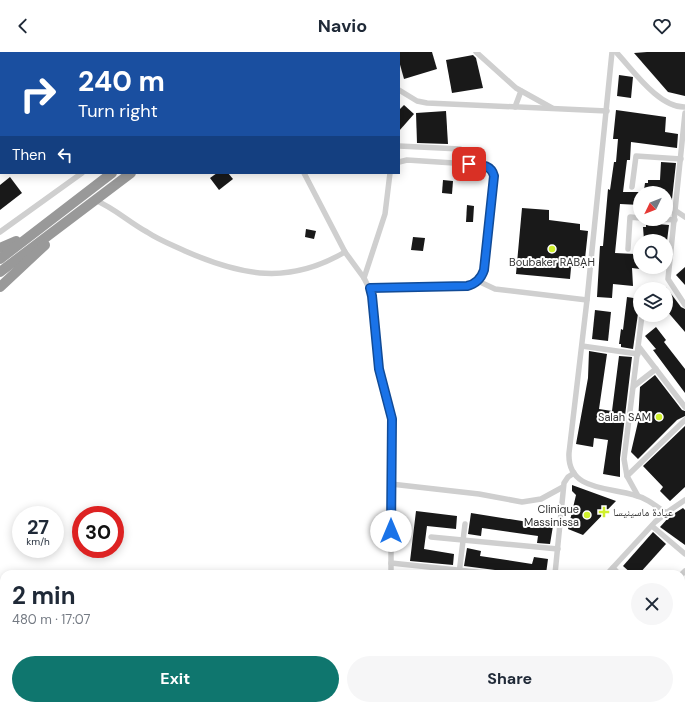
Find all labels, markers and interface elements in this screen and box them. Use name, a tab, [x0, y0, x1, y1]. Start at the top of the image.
text: Navio	[318, 14, 367, 38]
icon: back	[12, 15, 34, 37]
icon: heart	[651, 15, 673, 37]
text: 240 m	[78, 63, 165, 100]
icon: right	[12, 68, 64, 120]
text: Turn right	[78, 99, 158, 123]
icon: left	[54, 144, 76, 166]
text: Then	[12, 145, 46, 165]
pin	[452, 147, 486, 181]
icon: arrive	[458, 153, 480, 175]
north arrow	[633, 186, 673, 226]
map controls	[633, 186, 673, 322]
button: search	[633, 234, 673, 274]
marker: Boubaker RABAH	[547, 244, 557, 254]
place label: Boubaker RABAH	[509, 255, 595, 269]
button: layers	[633, 282, 673, 322]
place label: Salah SAM	[598, 410, 651, 424]
marker: Salah SAM	[654, 412, 664, 422]
place label: Clinique Massinissa	[524, 502, 579, 529]
place label: عيادة ماسينيسا	[613, 505, 674, 519]
speed limit sign: 30	[72, 506, 124, 558]
marker: عيادة ماسينيسا	[598, 506, 610, 518]
position arrow	[370, 510, 412, 552]
marker: Clinique Massinissa	[582, 510, 592, 520]
text: 27	[27, 514, 49, 540]
text: km/h	[26, 535, 50, 548]
text: 2 min	[12, 580, 75, 611]
button: close	[631, 583, 673, 625]
text: 480 m · 17:07	[12, 611, 91, 628]
button: Exit	[12, 656, 339, 702]
button: Share	[347, 656, 673, 702]

